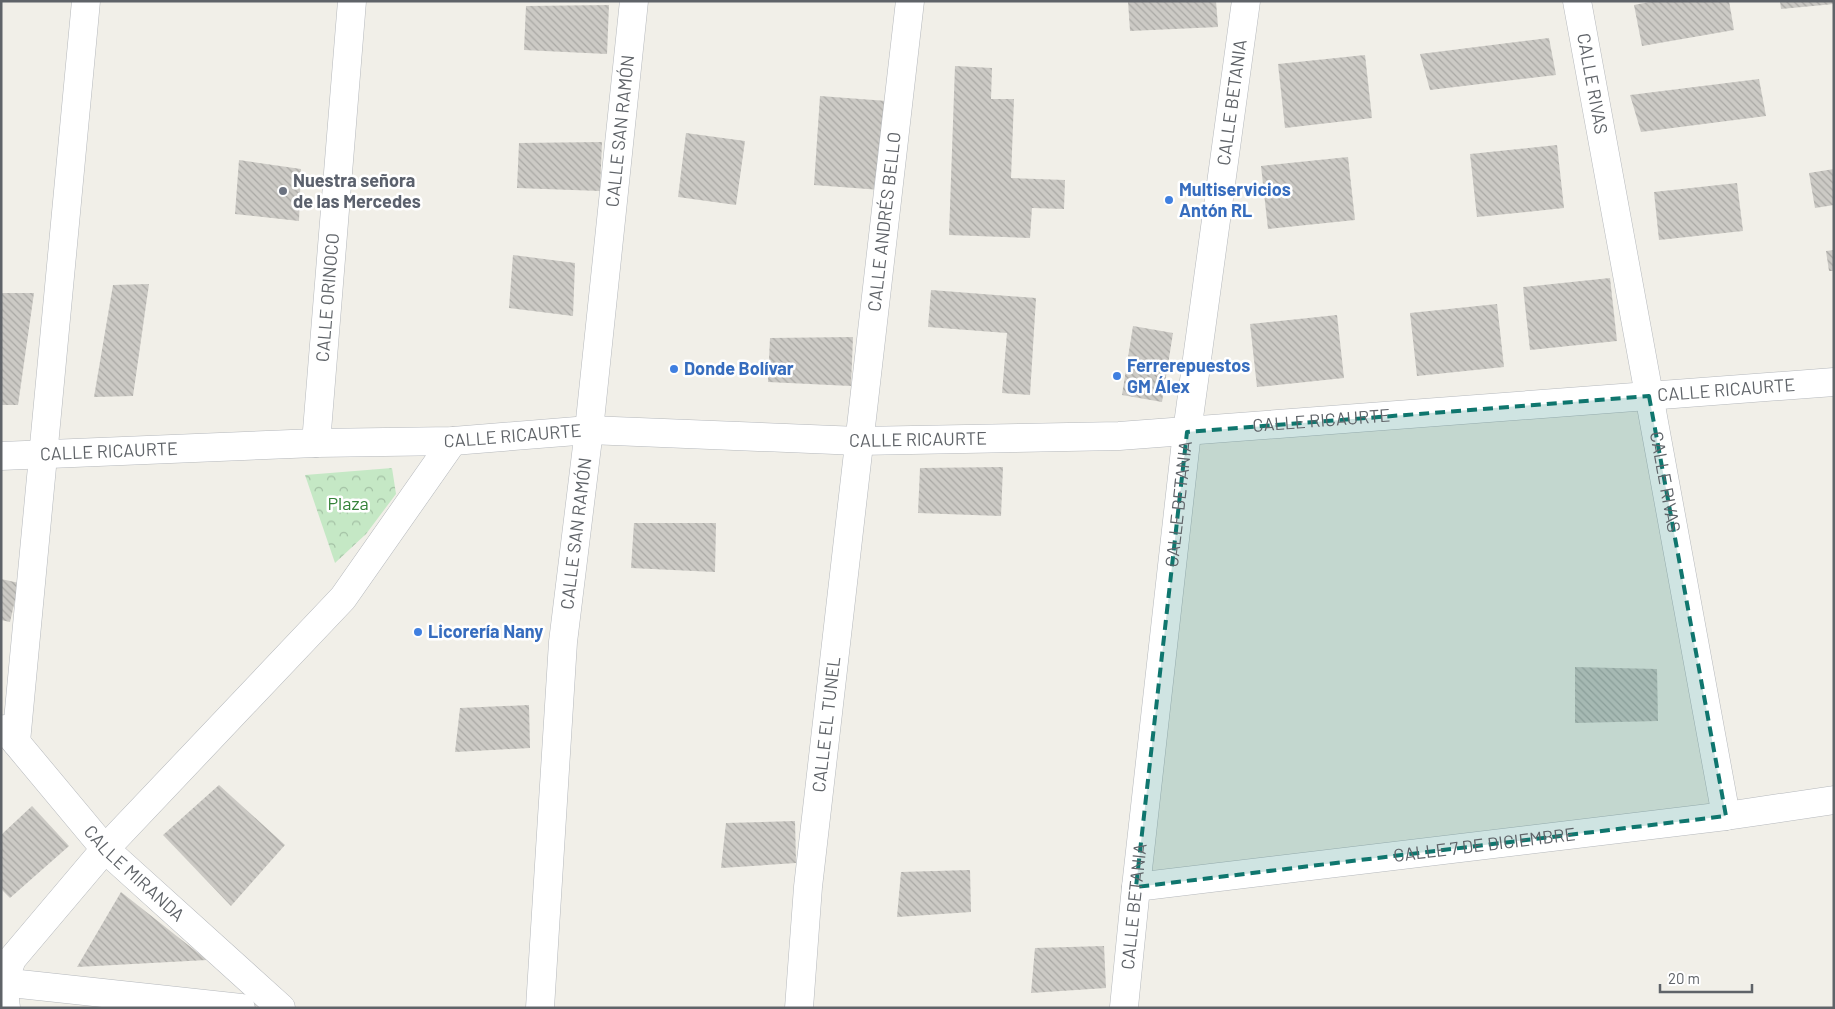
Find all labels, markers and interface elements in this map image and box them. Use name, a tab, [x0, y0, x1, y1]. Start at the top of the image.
street label: CALLE RIVAS	[1573, 31, 1613, 136]
street label: CALLE BETANIA	[1212, 38, 1251, 167]
street label: CALLE SAN RAMÓN	[600, 54, 638, 208]
street label: CALLE ANDRÉS BELLO	[862, 131, 905, 313]
place label: Nuestra señora de las Mercedes	[293, 169, 421, 212]
place label: Multiservicios Antón RL	[1179, 178, 1291, 221]
marker: Nuestra señora de las Mercedes	[277, 185, 289, 197]
marker: Multiservicios Antón RL	[1163, 194, 1175, 206]
street label: CALLE ORINOCO	[311, 232, 343, 363]
place label: Ferrerepuestos GM Álex	[1127, 354, 1250, 397]
place label: Donde Bolívar	[684, 357, 794, 379]
marker: Donde Bolívar	[668, 363, 680, 375]
marker: Ferrerepuestos GM Álex	[1111, 370, 1123, 382]
street label: CALLE RICAURTE	[1657, 373, 1796, 405]
street label: CALLE RICAURTE	[1252, 404, 1391, 436]
street label: CALLE RICAURTE	[443, 419, 582, 451]
street label: CALLE RICAURTE	[849, 427, 987, 451]
street label: CALLE RIVAS	[1646, 430, 1686, 534]
street label: CALLE RICAURTE	[39, 437, 178, 464]
street label: CALLE BETANIA	[1160, 440, 1196, 568]
street label: CALLE SAN RAMÓN	[555, 456, 596, 611]
park label: Plaza	[327, 492, 369, 514]
place label: Licorería Nany	[428, 620, 543, 642]
marker: Licorería Nany	[412, 626, 424, 638]
street label: CALLE EL TUNEL	[807, 655, 844, 793]
street label: CALLE MIRANDA	[80, 820, 190, 926]
street label: CALLE 7 DE DICIEMBRE	[1392, 822, 1577, 866]
street label: CALLE BETANIA	[1116, 842, 1151, 971]
scale bar	[1660, 962, 1752, 994]
text: 20 m	[1668, 969, 1700, 987]

